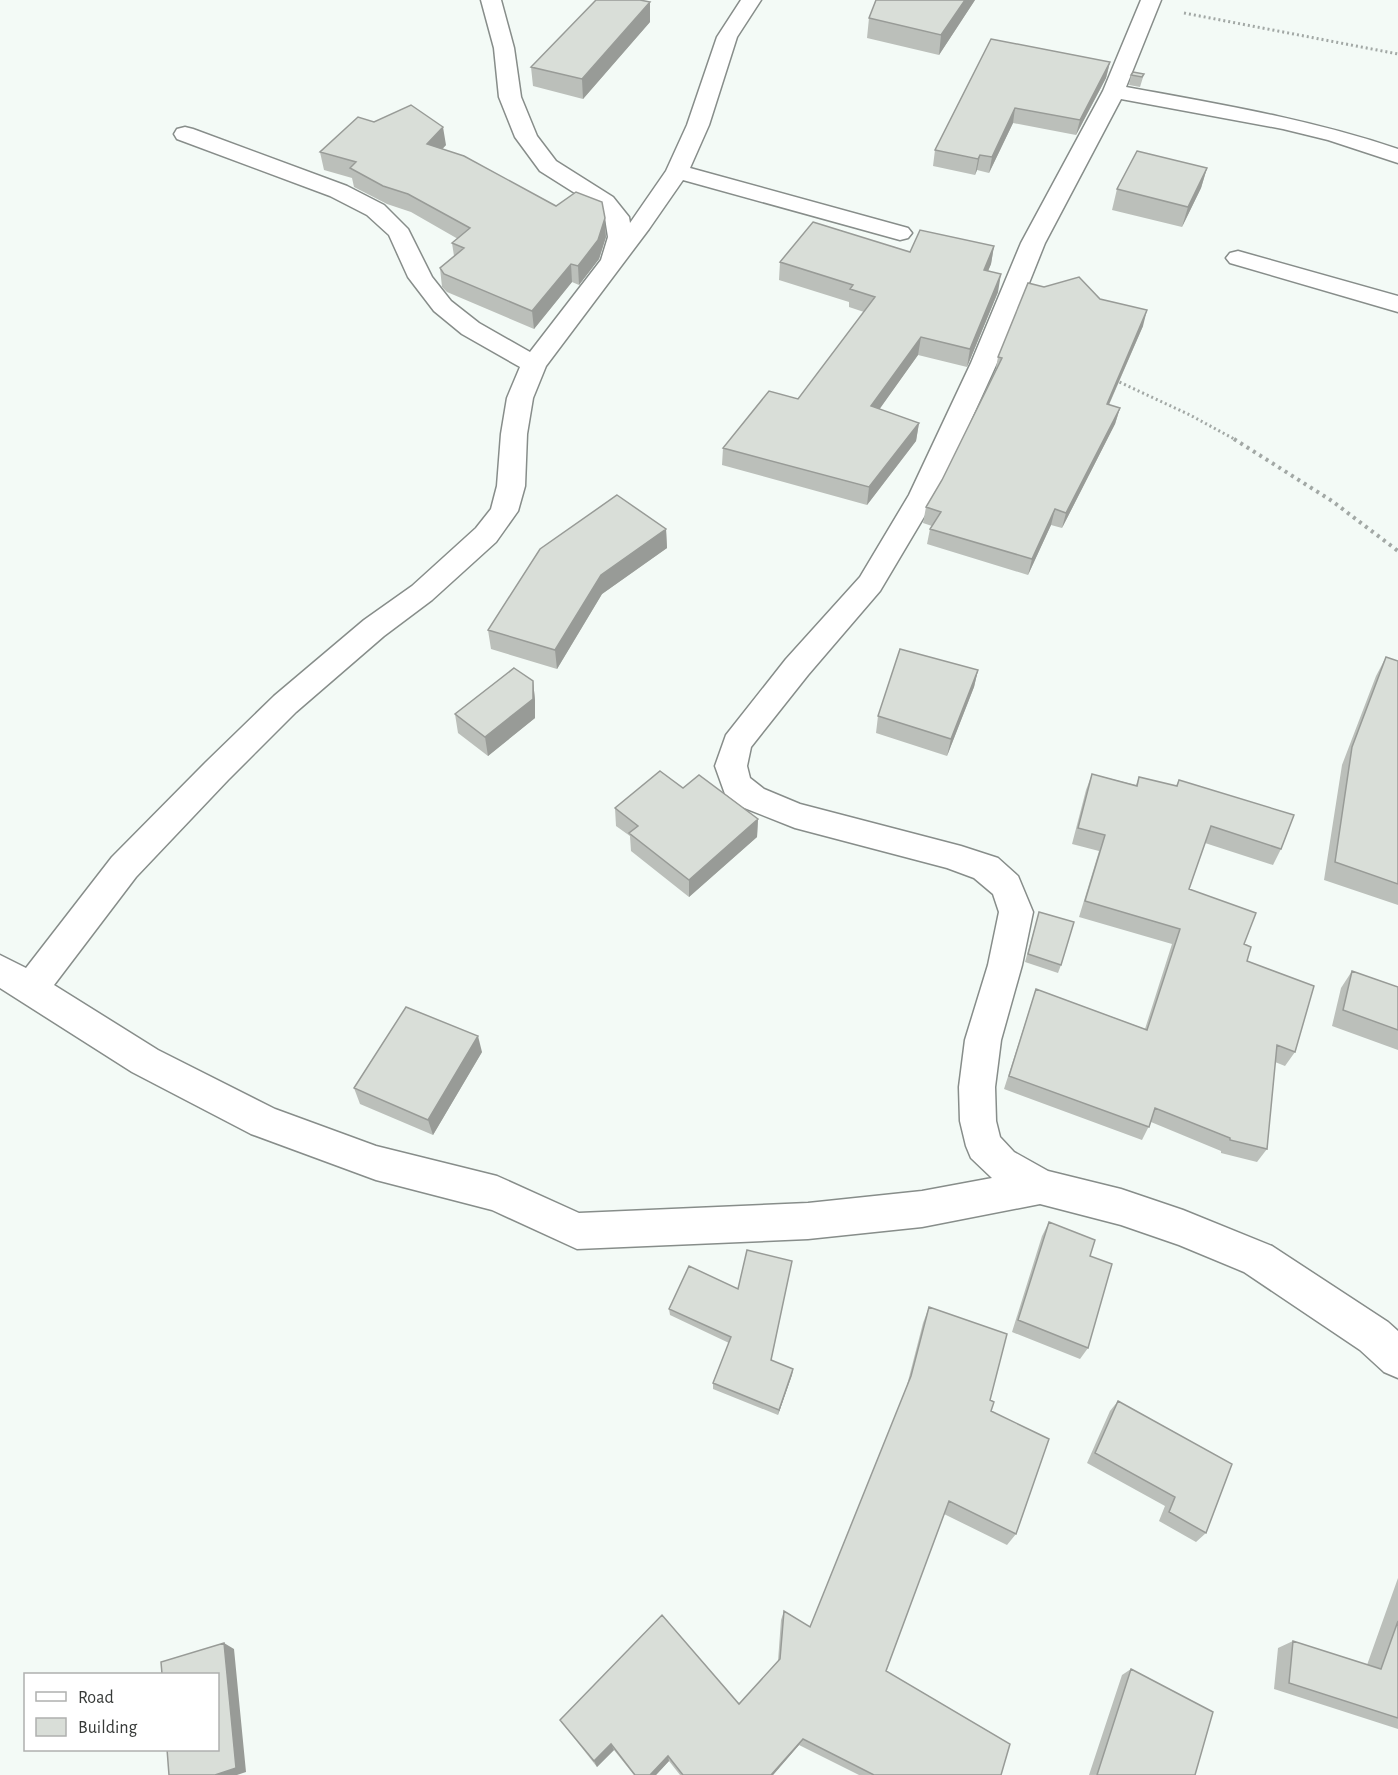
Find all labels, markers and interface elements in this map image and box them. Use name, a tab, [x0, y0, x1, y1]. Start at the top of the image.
legend	[24, 1673, 219, 1751]
text: Road	[78, 1689, 114, 1707]
text: Building	[78, 1719, 138, 1737]

